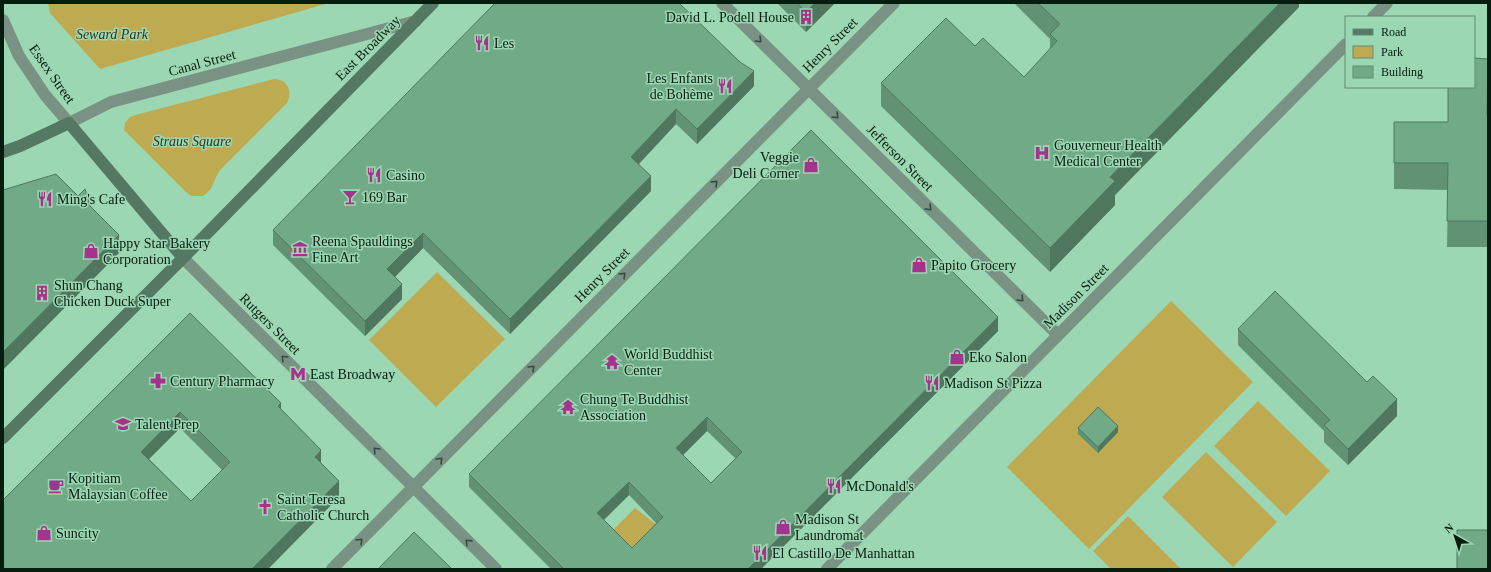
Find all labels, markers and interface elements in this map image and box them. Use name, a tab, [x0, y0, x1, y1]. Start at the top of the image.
building icon: David L. Podell House	[797, 8, 815, 26]
place label: David L. Podell House	[666, 10, 794, 25]
street label: East Broadway	[333, 13, 403, 83]
street label: Henry Street	[800, 14, 861, 75]
legend	[1345, 16, 1475, 88]
text: Road	[1381, 25, 1406, 39]
park label: Seward Park	[76, 27, 149, 42]
restaurant icon: Les	[473, 34, 491, 52]
one-way arrow	[754, 35, 762, 43]
place label: Les	[494, 36, 514, 51]
street label: Essex Street	[26, 42, 78, 107]
text: Park	[1381, 45, 1403, 59]
street label: Canal Street	[167, 47, 237, 79]
text: Building	[1381, 65, 1423, 79]
place label: Les Enfants de Bohème	[647, 71, 713, 102]
restaurant icon: Les Enfants de Bohème	[716, 77, 734, 95]
one-way arrow	[831, 111, 839, 119]
street label: Jefferson Street	[864, 122, 936, 194]
park label: Straus Square	[153, 134, 231, 149]
place label: Gouverneur Health Medical Center	[1054, 138, 1162, 169]
hospital icon: Gouverneur Health Medical Center	[1033, 144, 1051, 162]
place label: Veggie Deli Corner	[733, 150, 799, 181]
shop icon: Veggie Deli Corner	[802, 156, 820, 174]
restaurant icon: Casino	[365, 166, 383, 184]
place label: Casino	[386, 168, 425, 183]
one-way arrow	[710, 180, 718, 188]
bar icon: 169 Bar	[341, 188, 359, 206]
restaurant icon: Ming's Cafe	[36, 190, 54, 208]
place label: 169 Bar	[362, 190, 407, 205]
place label: Ming's Cafe	[57, 192, 125, 207]
one-way arrow	[924, 203, 932, 211]
place label: Reena Spauldings Fine Art	[312, 234, 413, 265]
place label: Happy Star Bakery Corporation	[103, 236, 210, 267]
museum icon: Reena Spauldings Fine Art	[291, 240, 309, 258]
shop icon: Happy Star Bakery Corporation	[82, 242, 100, 260]
street label: Henry Street	[572, 244, 633, 305]
shop icon: Papito Grocery	[910, 256, 928, 274]
place label: Papito Grocery	[931, 258, 1016, 273]
street label: Madison Street	[1041, 261, 1111, 331]
one-way arrow	[619, 272, 626, 280]
place label: Shun Chang Chicken Duck Super	[54, 278, 171, 309]
building icon: Shun Chang Chicken Duck Super	[33, 284, 51, 302]
street label: Rutgers Street	[237, 291, 304, 358]
one-way arrow	[1016, 294, 1024, 302]
place label: World Buddhist Center	[624, 347, 713, 378]
shop icon: Eko Salon	[948, 348, 966, 366]
place label: Eko Salon	[969, 350, 1027, 365]
temple icon: World Buddhist Center	[603, 353, 621, 371]
one-way arrow	[281, 355, 289, 363]
metro station icon: East Broadway	[289, 365, 307, 383]
one-way arrow	[527, 365, 535, 372]
place label: East Broadway	[310, 367, 395, 382]
pharmacy icon: Century Pharmacy	[149, 372, 167, 390]
place label: Century Pharmacy	[170, 374, 275, 389]
restaurant icon: Madison St Pizza	[923, 374, 941, 392]
place label: Madison St Pizza	[944, 376, 1043, 391]
place label: Chung Te Buddhist Association	[580, 392, 689, 423]
temple icon: Chung Te Buddhist Association	[559, 398, 577, 416]
school or university icon: Talent Prep	[114, 415, 132, 433]
place label: Talent Prep	[135, 417, 199, 432]
one-way arrow	[373, 447, 381, 455]
one-way arrow	[436, 457, 443, 465]
place label: Kopitiam Malaysian Coffee	[68, 471, 168, 502]
cafe icon: Kopitiam Malaysian Coffee	[47, 477, 65, 495]
restaurant icon: McDonald's	[825, 477, 843, 495]
place label: McDonald's	[846, 479, 914, 494]
place label: Saint Teresa Catholic Church	[277, 492, 369, 523]
church icon: Saint Teresa Catholic Church	[256, 498, 274, 516]
place label: Madison St Laundromat	[795, 512, 864, 543]
north arrow	[1435, 516, 1475, 556]
shop icon: Madison St Laundromat	[774, 518, 792, 536]
text: N	[1442, 521, 1456, 535]
shop icon: Suncity	[35, 524, 53, 542]
place label: Suncity	[56, 526, 99, 541]
one-way arrow	[355, 538, 363, 546]
one-way arrow	[465, 539, 473, 547]
restaurant icon: El Castillo De Manhattan	[751, 544, 769, 562]
place label: El Castillo De Manhattan	[772, 546, 915, 561]

